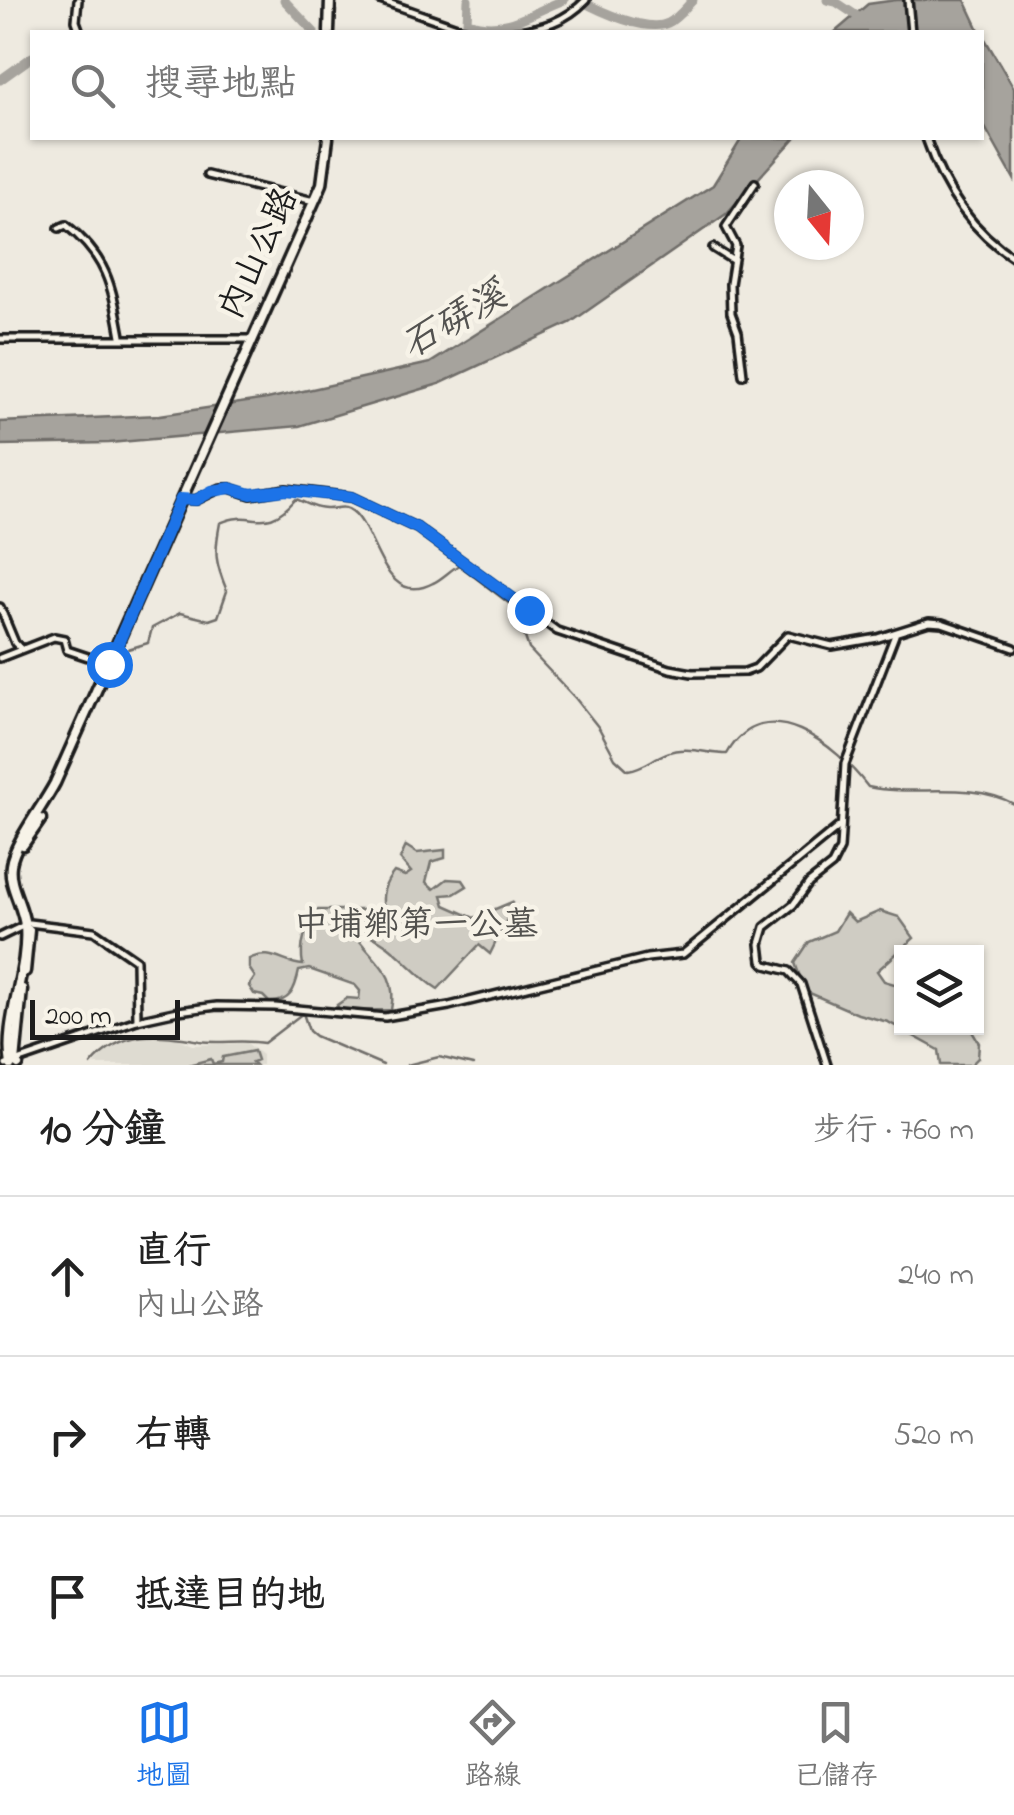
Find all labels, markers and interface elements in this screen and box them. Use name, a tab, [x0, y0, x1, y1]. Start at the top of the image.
search box	[30, 30, 984, 140]
icon: search	[65, 58, 120, 113]
text: 搜尋地點	[145, 58, 297, 114]
north arrow	[774, 170, 864, 260]
street label: 內山公路	[207, 180, 313, 328]
water label: 石硦溪	[392, 268, 520, 375]
route end	[507, 588, 553, 634]
route start	[87, 642, 133, 688]
park label: 中埔鄉第一公墓	[293, 901, 539, 952]
map controls	[894, 945, 984, 1035]
button: layers	[894, 945, 984, 1035]
scale bar	[30, 995, 180, 1040]
text: 200 m	[45, 997, 112, 1038]
text: 10 分鐘	[40, 1101, 166, 1162]
text: 步行 · 760 m	[813, 1108, 974, 1155]
text: 直行	[135, 1225, 211, 1281]
icon: ahead	[40, 1249, 95, 1304]
text: 240 m	[898, 1253, 974, 1300]
text: 內山公路	[135, 1283, 263, 1330]
icon: right	[40, 1409, 95, 1464]
text: 右轉	[135, 1409, 211, 1465]
text: 520 m	[893, 1413, 974, 1460]
icon: arrive	[40, 1569, 95, 1624]
text: 抵達目的地	[135, 1569, 325, 1625]
tab: 地圖	[136, 1695, 192, 1798]
tab: 路線	[465, 1695, 521, 1798]
tab: 已儲存	[794, 1695, 878, 1798]

